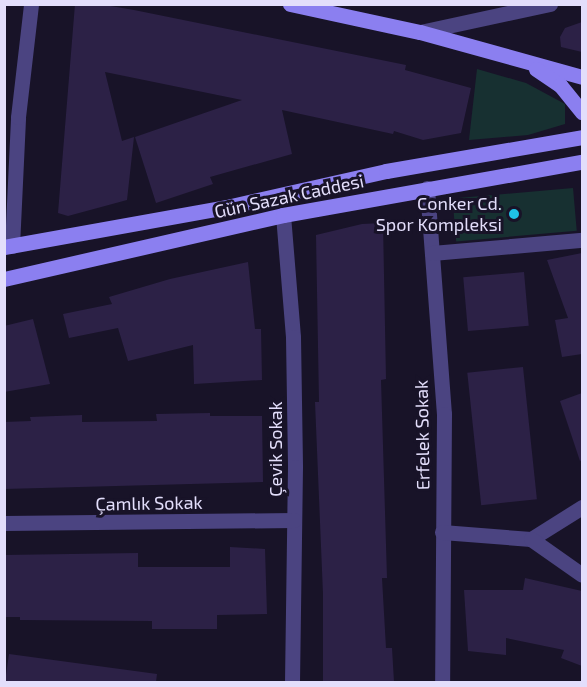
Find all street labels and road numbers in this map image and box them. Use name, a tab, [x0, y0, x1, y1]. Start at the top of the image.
street label: Gün Sazak Caddesi	[212, 170, 366, 222]
street label: Erfelek Sokak	[410, 380, 434, 490]
street label: Çevik Sokak	[264, 401, 286, 497]
street label: Çamlık Sokak	[95, 491, 203, 515]

